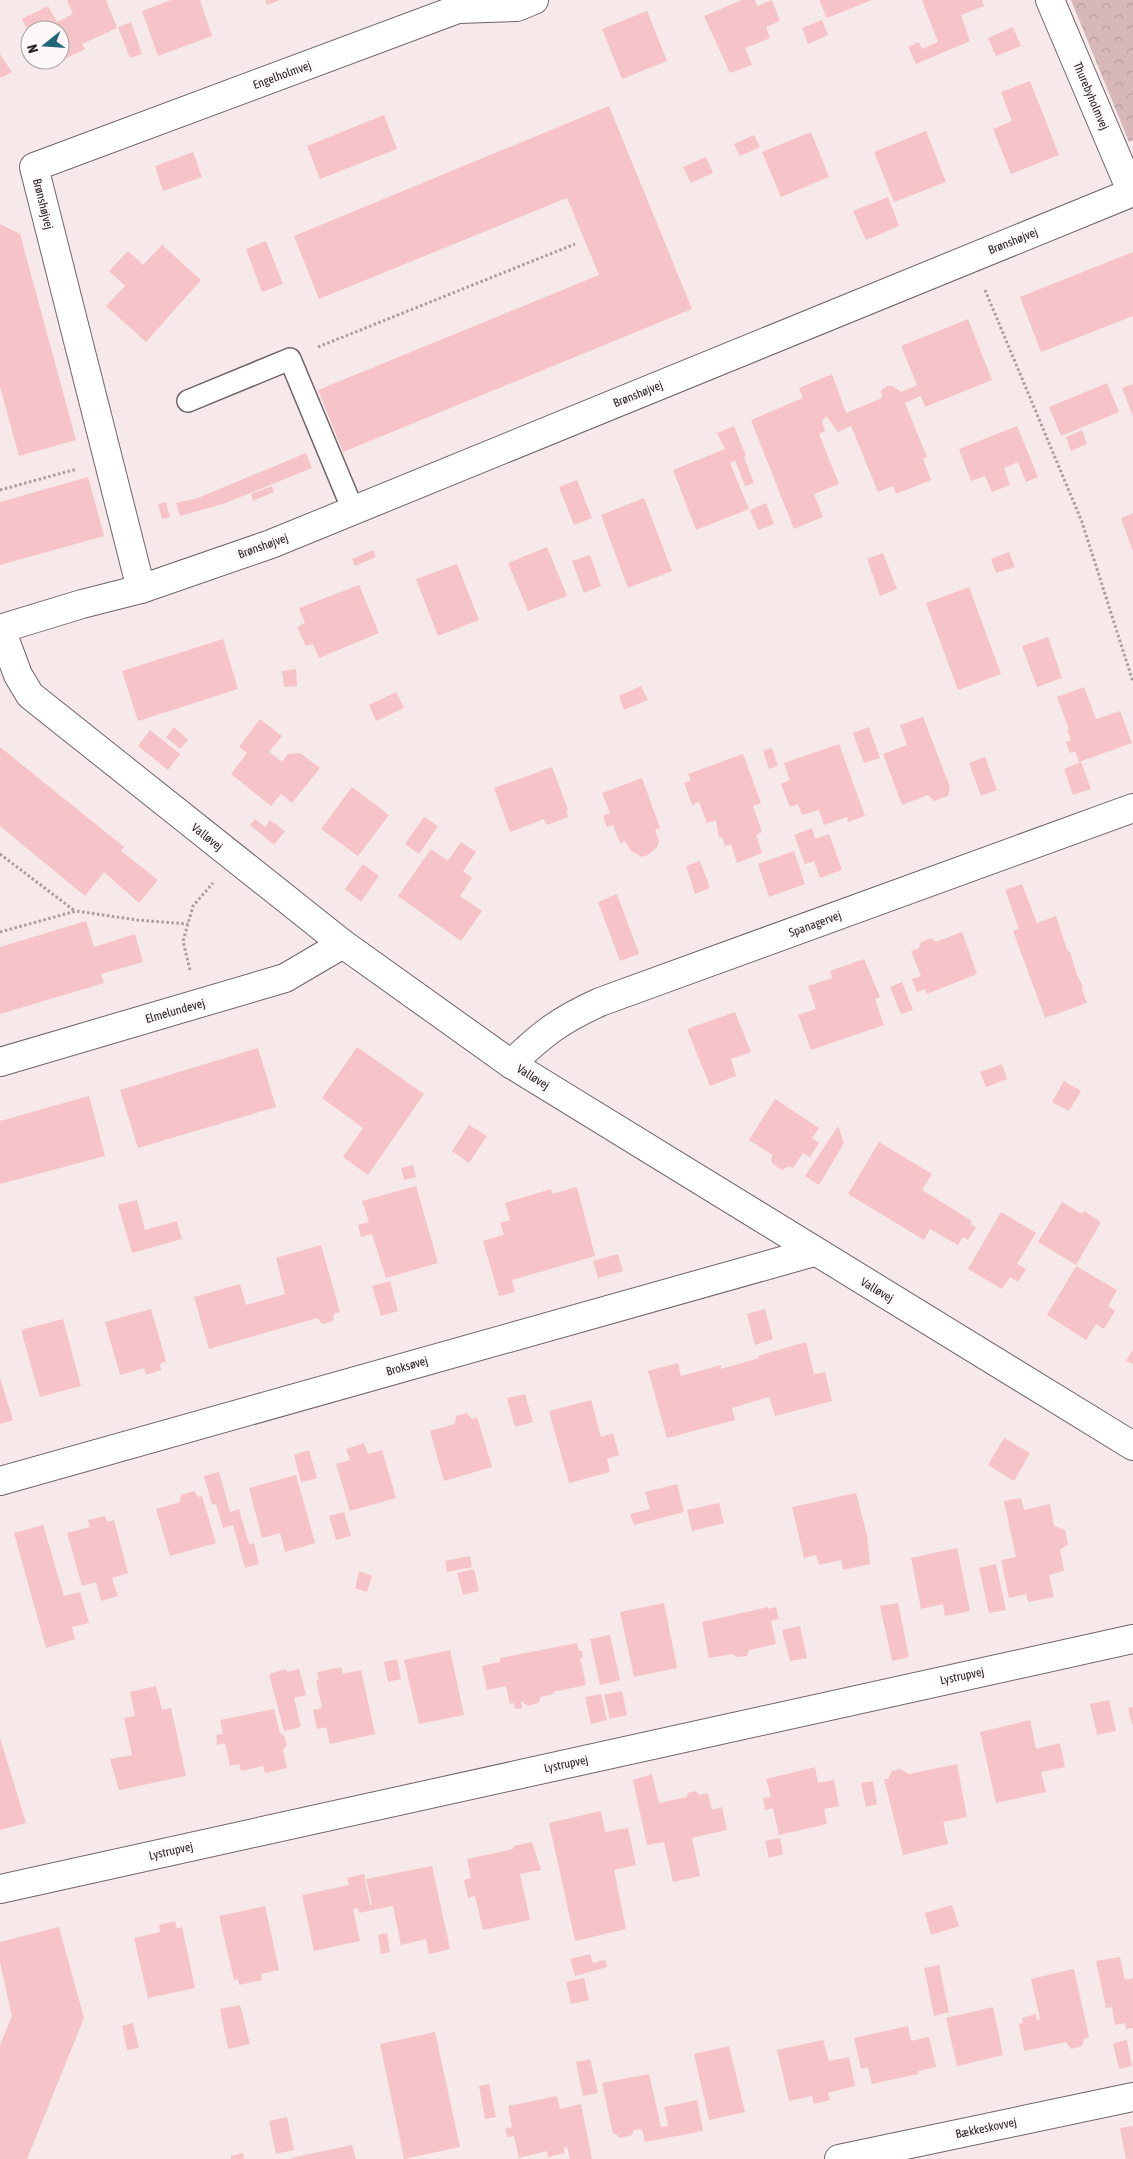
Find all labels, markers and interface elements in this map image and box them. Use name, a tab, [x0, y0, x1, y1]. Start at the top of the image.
north arrow	[20, 20, 70, 70]
text: N	[24, 43, 41, 55]
street label: Engelholmvej	[251, 58, 313, 92]
street label: Thurebyholmvej	[1070, 60, 1112, 132]
street label: Brønshøjvej	[30, 177, 56, 231]
street label: Brønshøjvej	[986, 225, 1040, 257]
street label: Brønshøjvej	[611, 378, 665, 410]
street label: Brønshøjvej	[236, 530, 290, 562]
street label: Valløvej	[189, 820, 225, 854]
street label: Spanagervej	[787, 908, 843, 940]
street label: Elmelundevej	[144, 996, 206, 1026]
street label: Valløvej	[514, 1062, 552, 1092]
street label: Valløvej	[858, 1275, 896, 1305]
street label: Broksøvej	[384, 1353, 430, 1379]
street label: Lystrupvej	[939, 1664, 985, 1688]
street label: Lystrupvej	[543, 1752, 589, 1776]
street label: Lystrupvej	[148, 1839, 194, 1863]
street label: Bækkeskovvej	[954, 2115, 1018, 2141]

